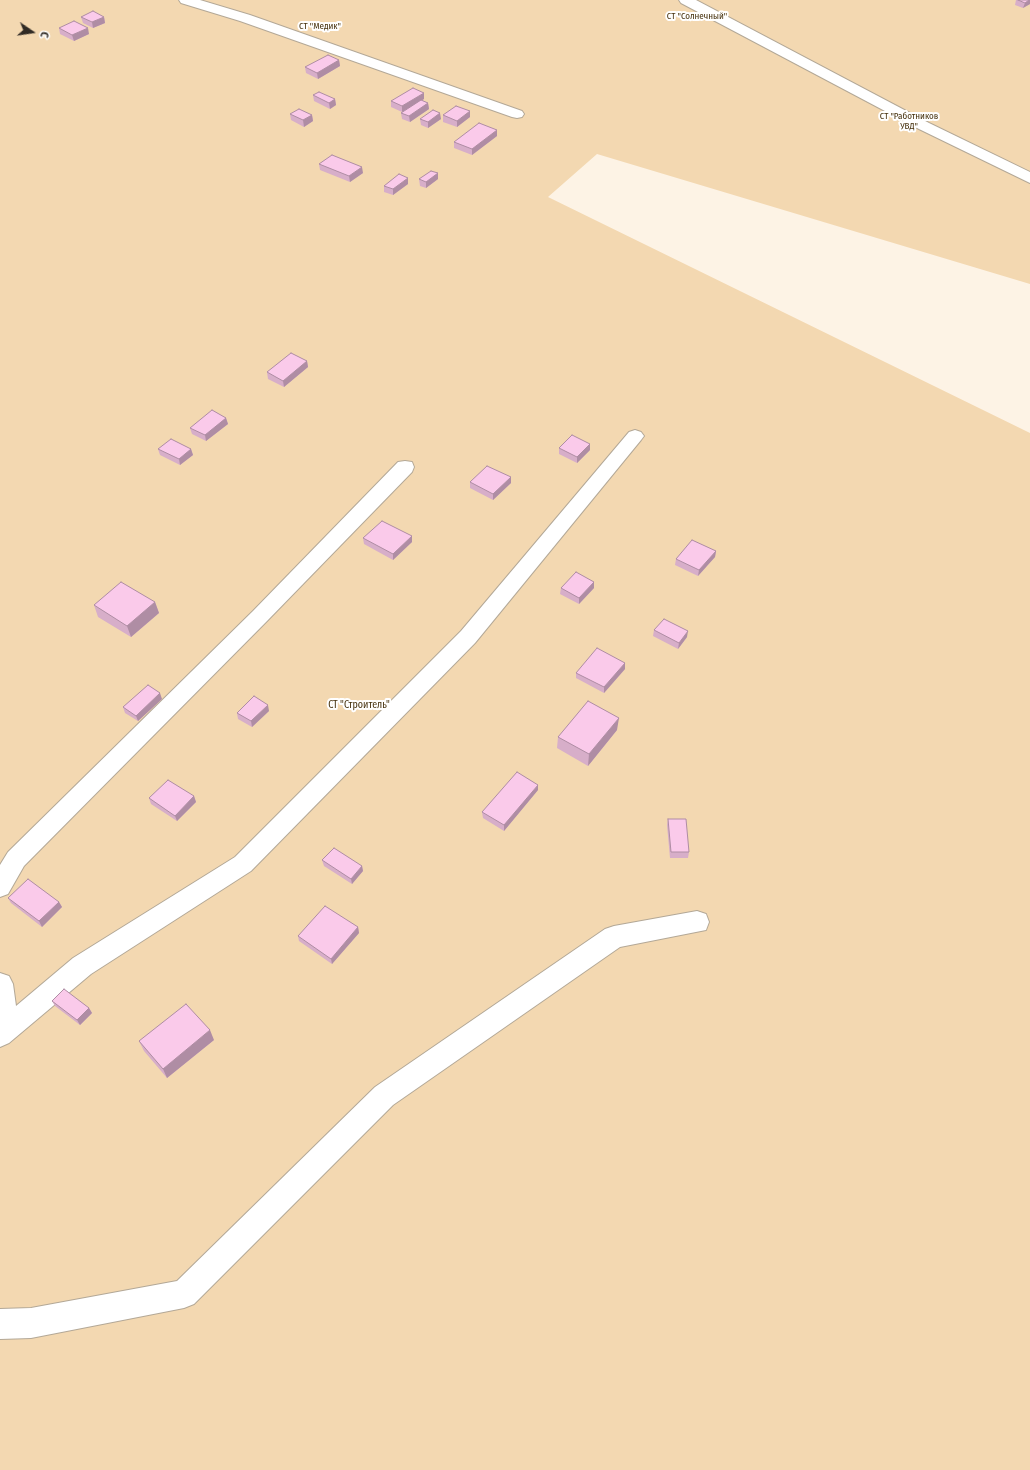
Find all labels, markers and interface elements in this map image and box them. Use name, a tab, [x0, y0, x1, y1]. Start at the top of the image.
park label: СТ "Солнечный"	[667, 11, 727, 21]
north arrow	[12, 12, 52, 52]
park label: СТ "Медик"	[299, 21, 341, 31]
text: С	[37, 31, 51, 39]
park label: СТ "Работников УВД"	[880, 111, 938, 132]
park label: СТ "Строитель"	[328, 699, 390, 711]

